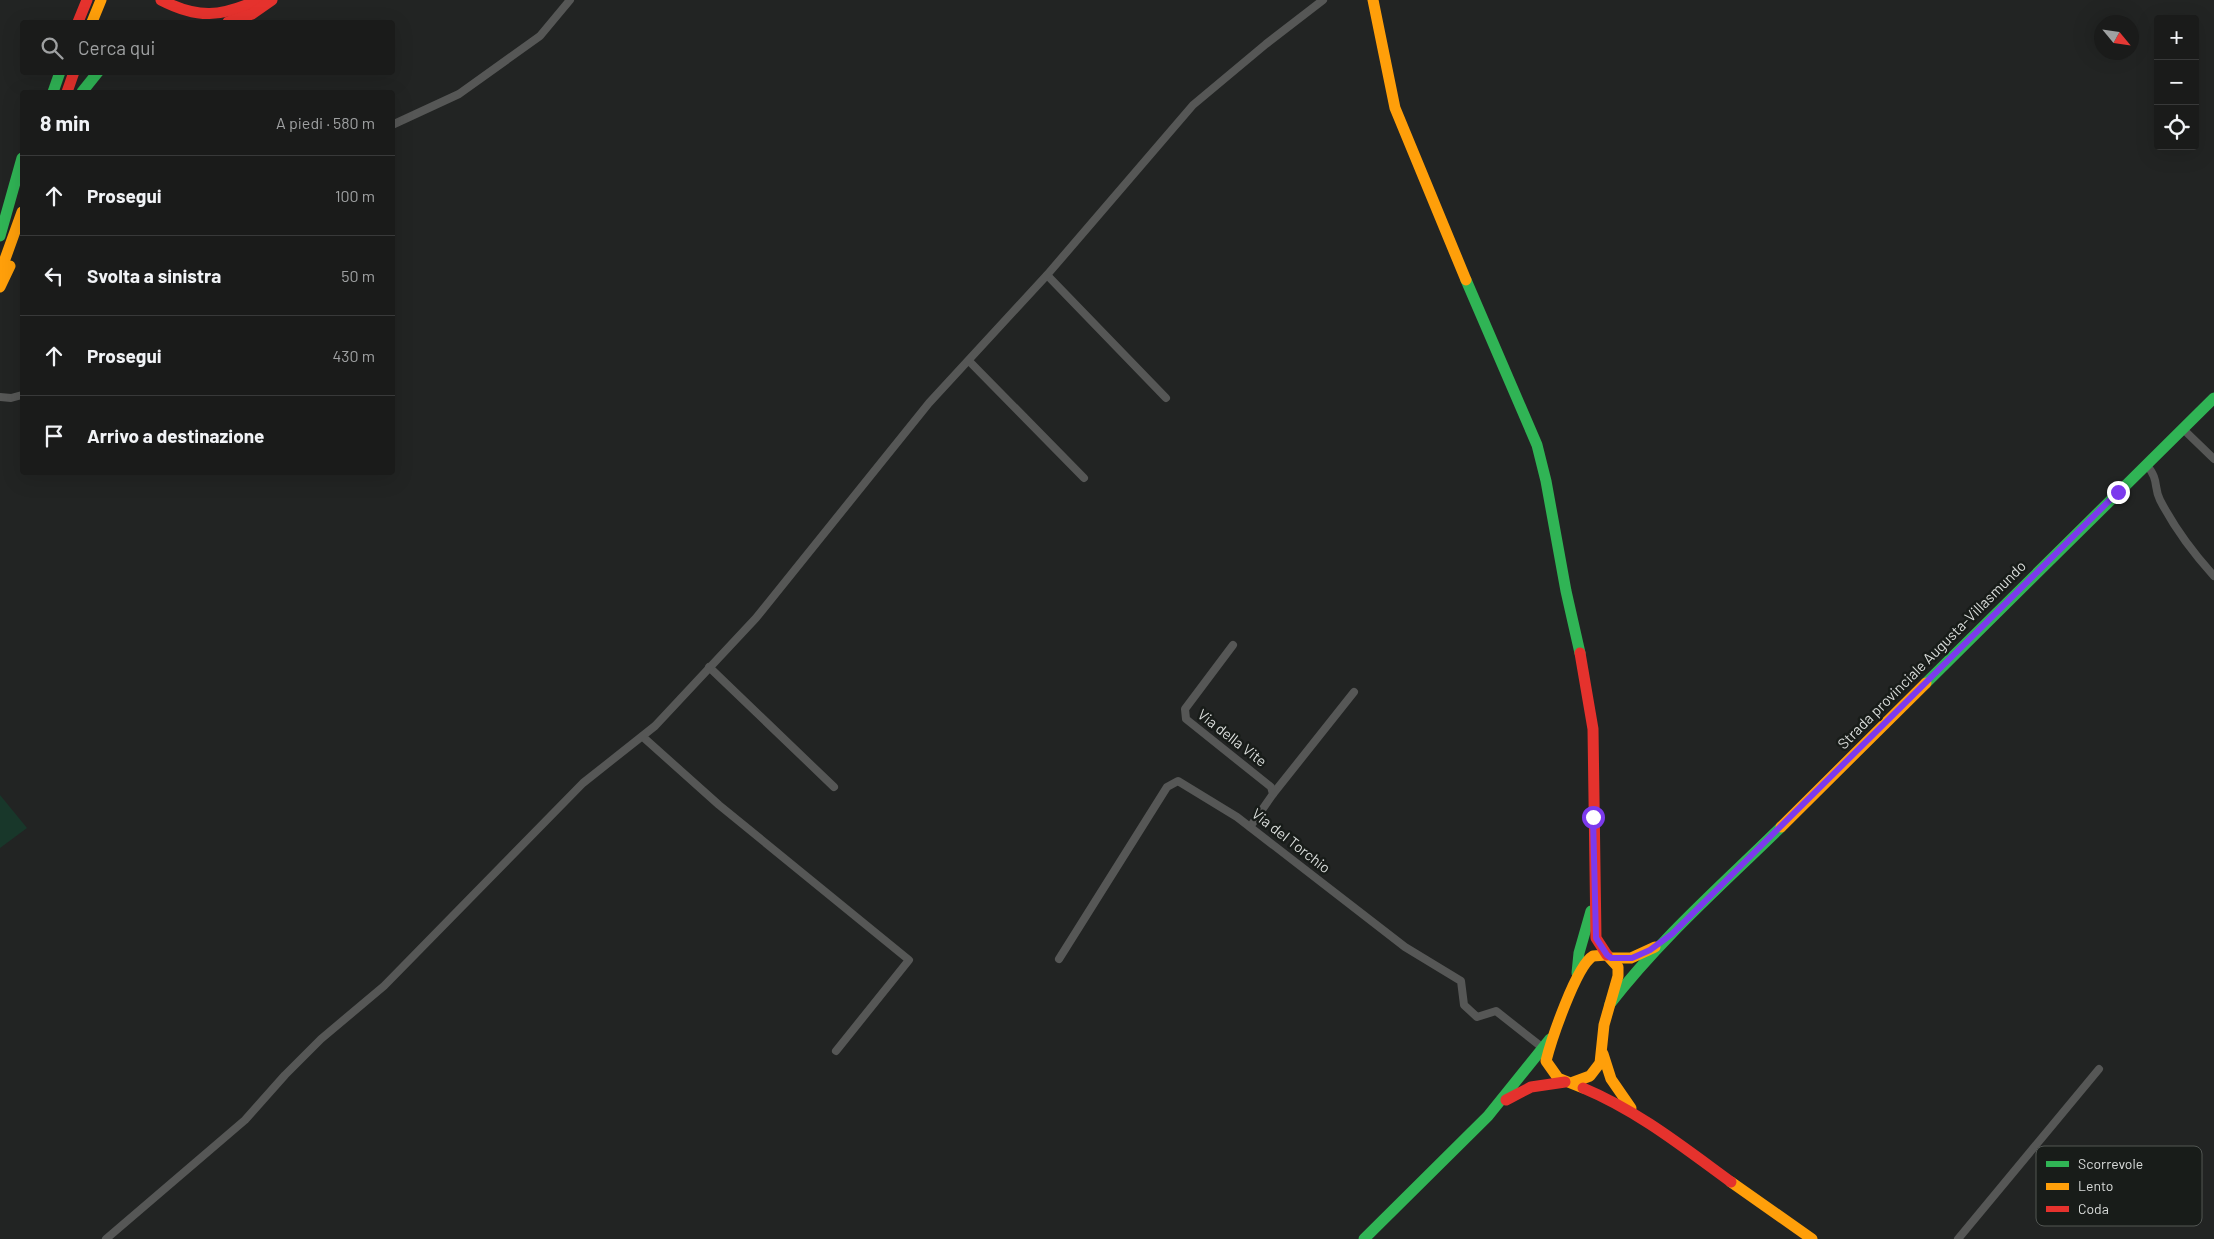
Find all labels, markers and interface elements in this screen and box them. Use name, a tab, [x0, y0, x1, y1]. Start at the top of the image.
north arrow	[2094, 15, 2139, 60]
map controls	[2154, 15, 2199, 150]
button: +	[2154, 15, 2199, 60]
search box	[20, 20, 395, 75]
icon: search	[38, 34, 66, 62]
text: Cerca qui	[78, 36, 155, 59]
button: −	[2154, 60, 2199, 105]
button: locate	[2154, 105, 2199, 150]
text: 8 min	[40, 110, 90, 135]
text: A piedi · 580 m	[276, 113, 375, 132]
icon: ahead	[40, 182, 68, 210]
text: Prosegui	[87, 184, 162, 207]
text: 100 m	[335, 186, 375, 205]
icon: left	[40, 262, 68, 290]
text: Svolta a sinistra	[87, 264, 221, 287]
text: 50 m	[341, 266, 375, 285]
icon: ahead	[40, 342, 68, 370]
text: Prosegui	[87, 344, 162, 367]
text: 430 m	[332, 346, 375, 365]
icon: arrive	[40, 422, 68, 450]
text: Arrivo a destinazione	[87, 424, 265, 447]
route end	[2107, 481, 2130, 504]
street label: Strada provinciale Augusta-Villasmundo	[1833, 556, 2029, 752]
street label: Via della Vite	[1194, 705, 1271, 770]
street label: Via del Torchio	[1249, 804, 1335, 877]
route start	[1582, 806, 1605, 829]
legend	[2036, 1146, 2202, 1226]
text: Scorrevole	[2078, 1155, 2143, 1172]
text: Lento	[2078, 1177, 2113, 1194]
text: Coda	[2078, 1200, 2109, 1217]

